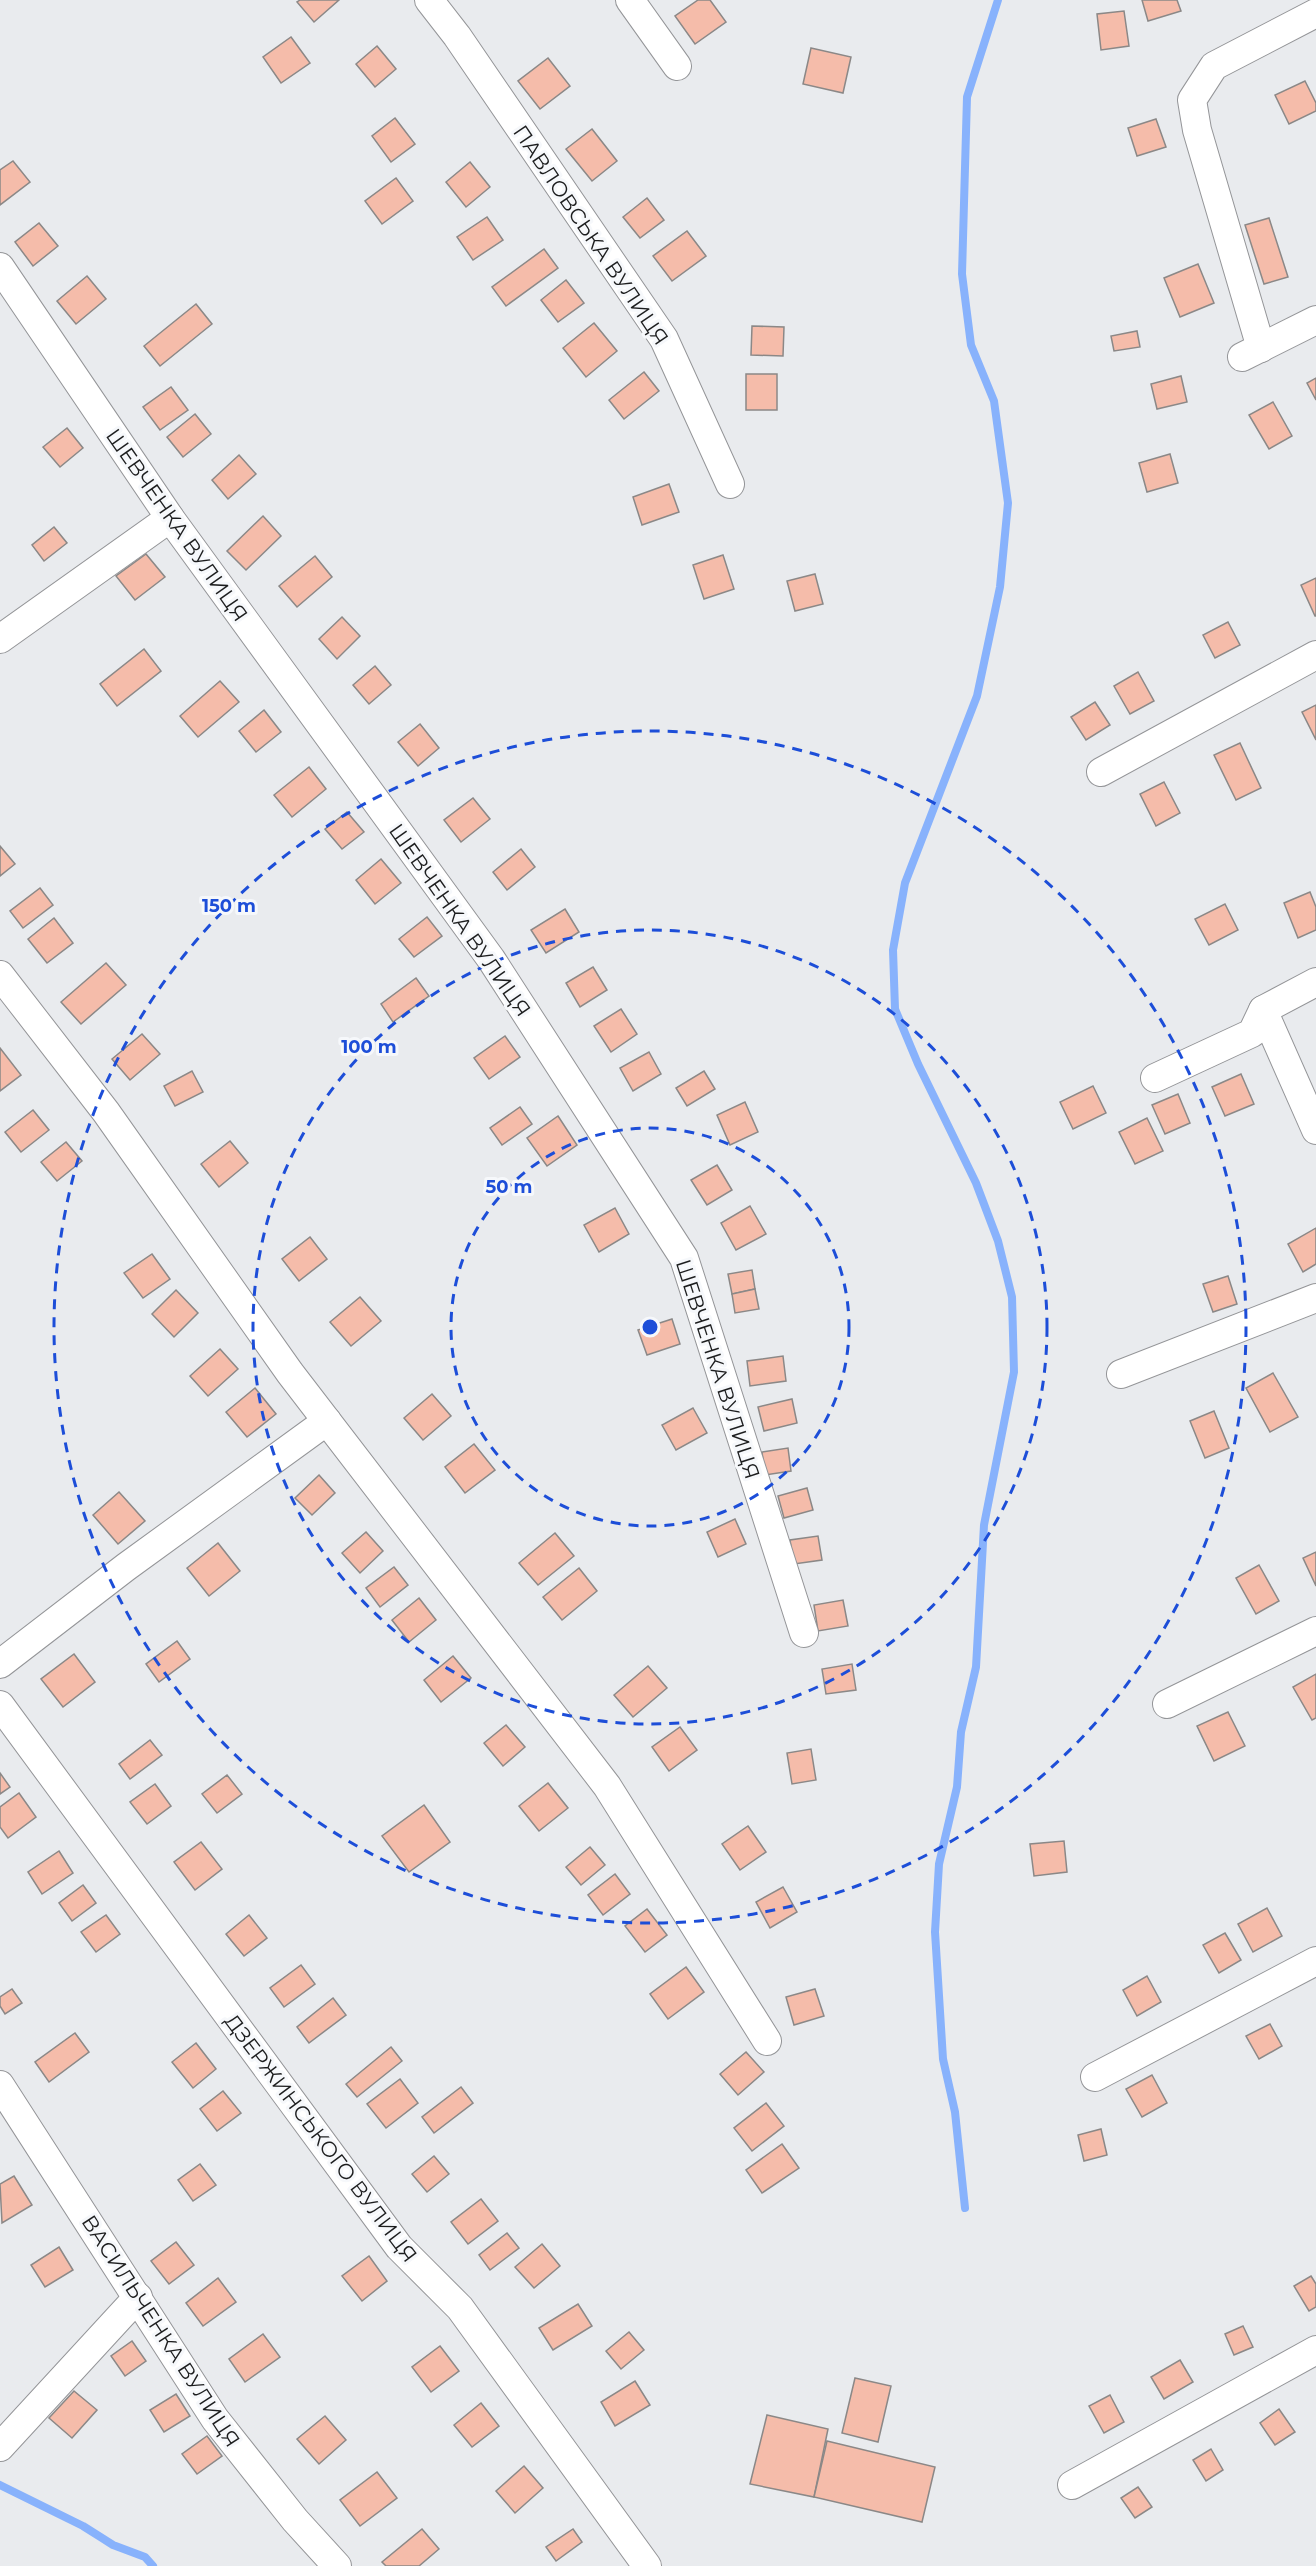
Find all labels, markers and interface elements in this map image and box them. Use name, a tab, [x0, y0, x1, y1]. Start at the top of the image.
street label: ПАВЛОВСЬКА ВУЛИЦЯ	[508, 120, 674, 350]
street label: ШЕВЧЕНКА ВУЛИЦЯ	[101, 424, 253, 626]
street label: ШЕВЧЕНКА ВУЛИЦЯ	[384, 819, 536, 1021]
text: 150 m	[202, 895, 256, 917]
text: 100 m	[341, 1036, 397, 1058]
text: 50 m	[486, 1176, 532, 1198]
street label: ШЕВЧЕНКА ВУЛИЦЯ	[671, 1256, 765, 1482]
centre of rings	[640, 1317, 660, 1337]
street label: ДЗЕРЖИНСЬКОГО ВУЛИЦЯ	[219, 2009, 423, 2267]
street label: ВАСИЛЬЧЕНКА ВУЛИЦЯ	[77, 2210, 245, 2452]

